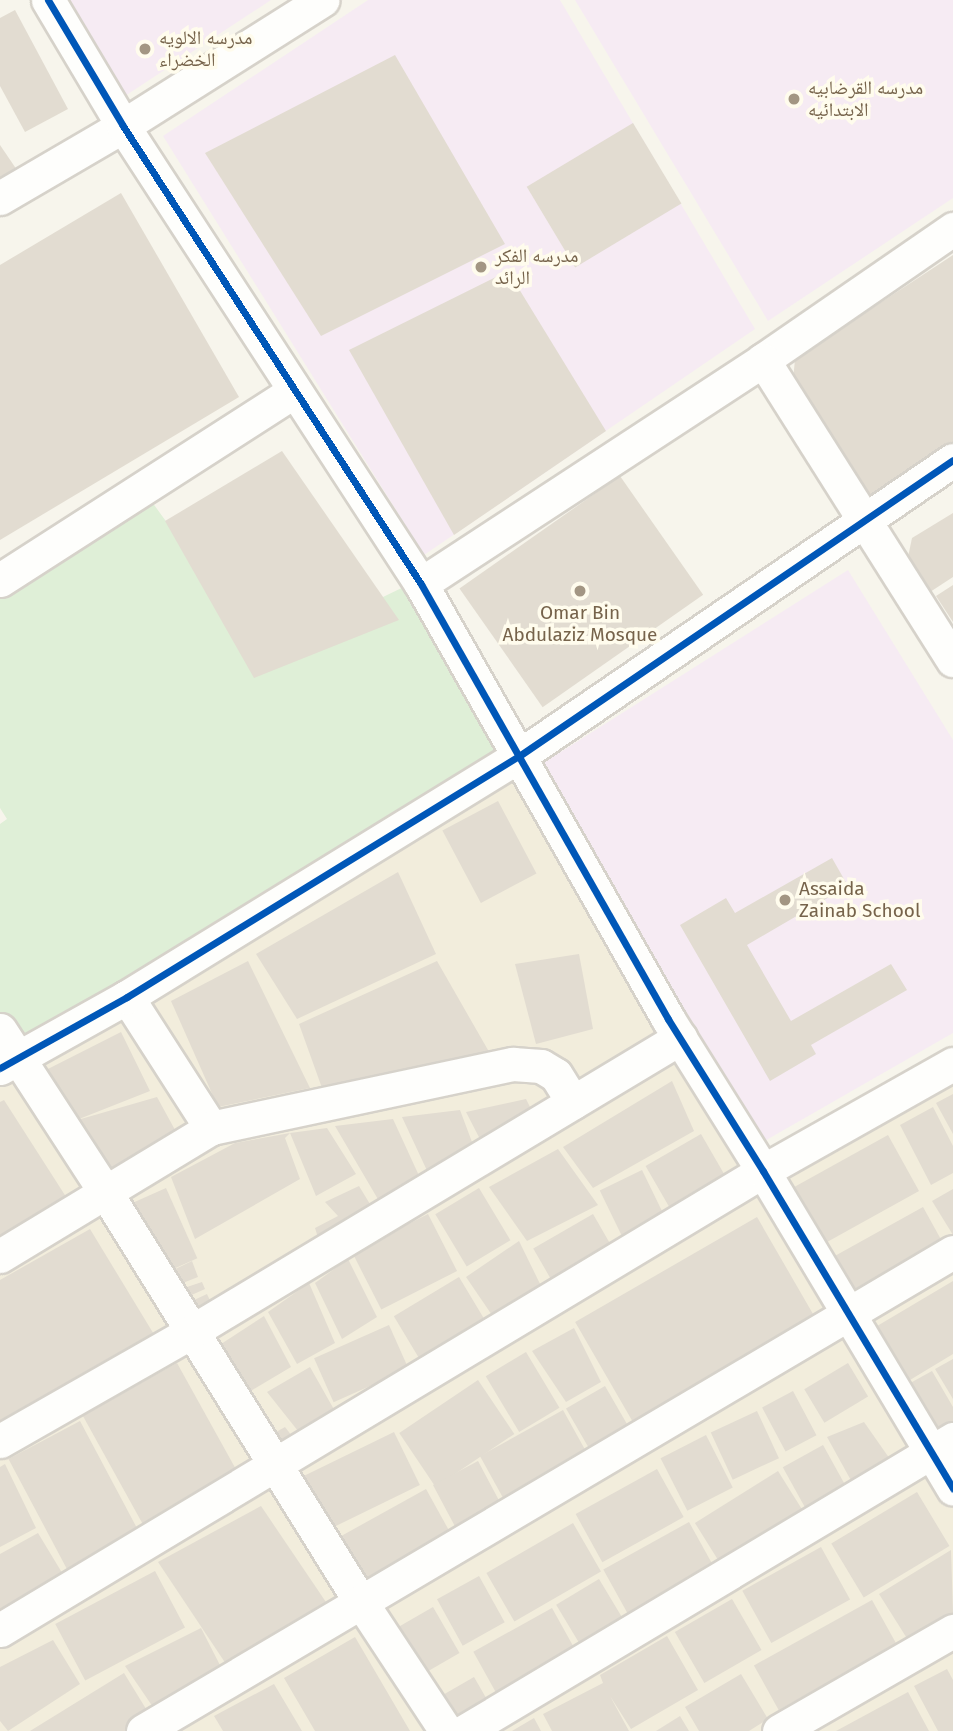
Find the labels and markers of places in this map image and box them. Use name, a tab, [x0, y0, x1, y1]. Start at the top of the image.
place label: مدرسه الالويه الخضراء	[159, 27, 253, 71]
marker: مدرسه الالويه الخضراء	[137, 41, 153, 57]
place label: مدرسه القرضابيه الابتدائيه	[808, 77, 923, 121]
marker: مدرسه القرضابيه الابتدائيه	[786, 91, 802, 107]
place label: مدرسه الفكر الرائد	[495, 245, 578, 289]
marker: مدرسه الفكر الرائد	[473, 259, 489, 275]
marker: Omar Bin Abdulaziz Mosque	[572, 583, 588, 599]
place label: Omar Bin Abdulaziz Mosque	[503, 602, 657, 646]
place label: Assaida Zainab School	[799, 878, 920, 922]
marker: Assaida Zainab School	[777, 892, 793, 908]

